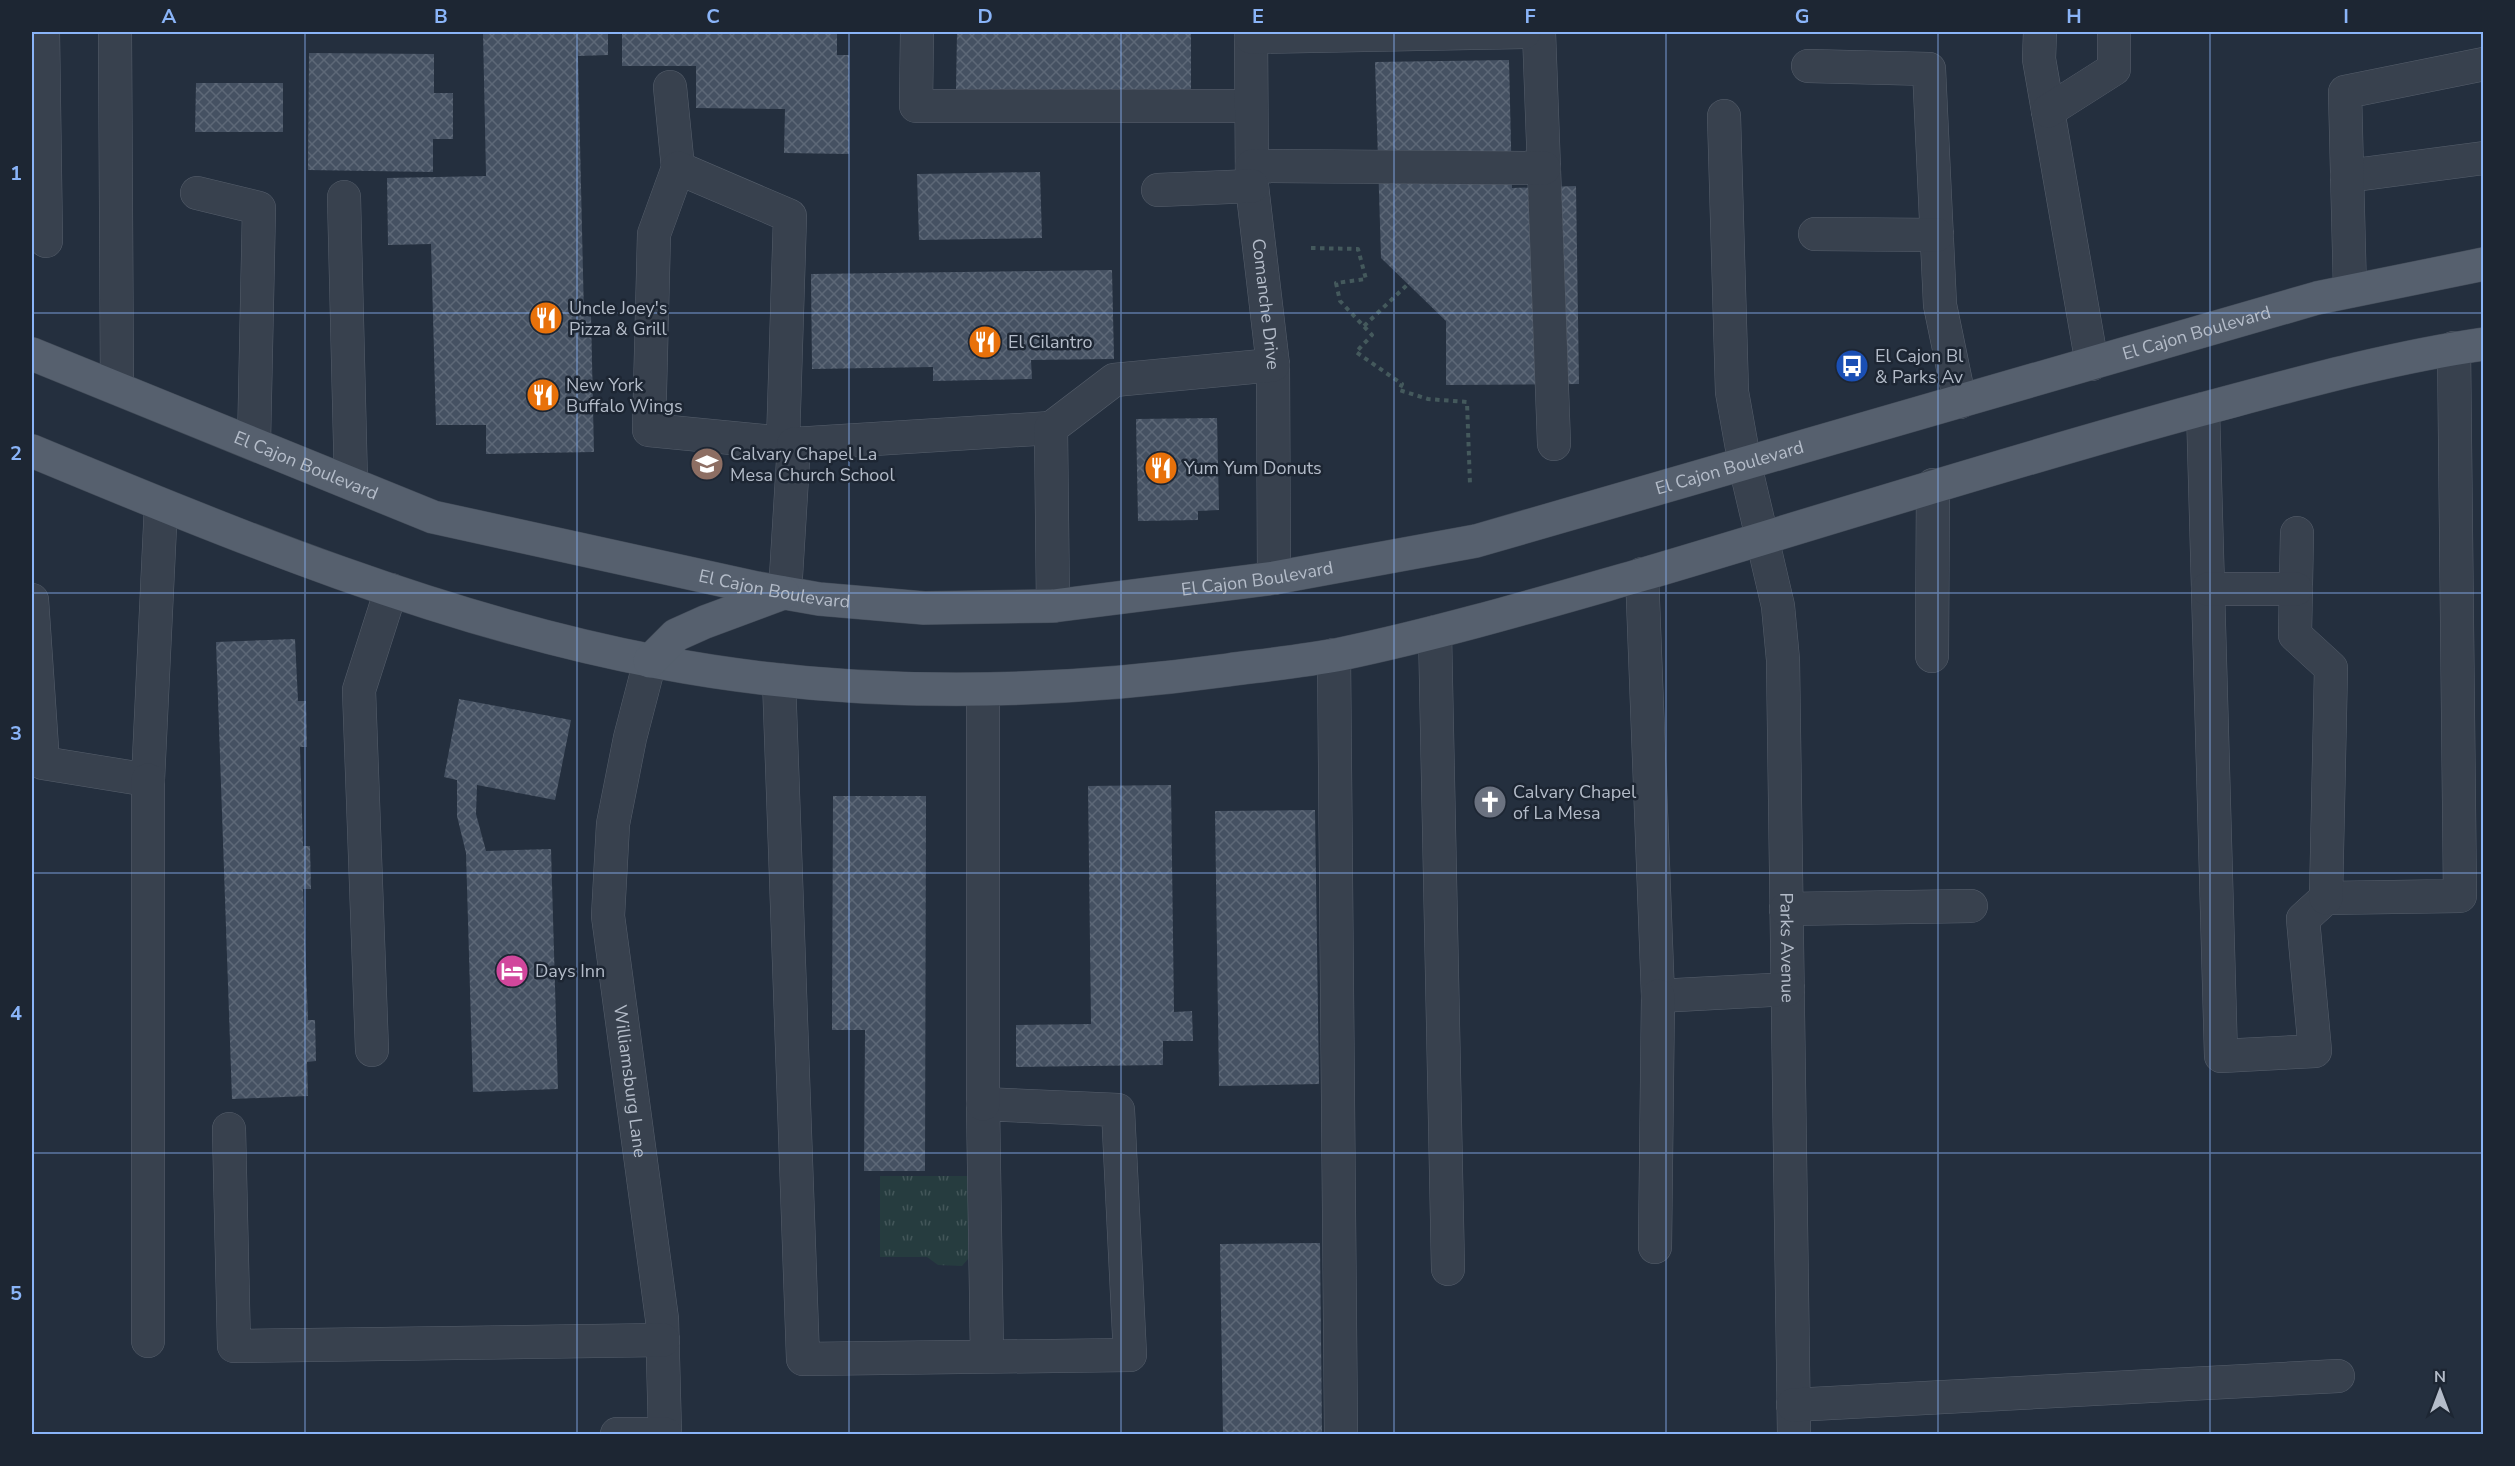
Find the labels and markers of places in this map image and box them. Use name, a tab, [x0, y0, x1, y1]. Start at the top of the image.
place label: Uncle Joey's Pizza & Grill	[569, 296, 667, 341]
restaurant icon: Uncle Joey's Pizza & Grill	[528, 300, 564, 336]
restaurant icon: El Cilantro	[967, 324, 1003, 360]
place label: El Cilantro	[1008, 330, 1092, 354]
place label: El Cajon Bl & Parks Av	[1875, 344, 1964, 389]
bus stop icon: El Cajon Bl & Parks Av	[1834, 348, 1870, 384]
place label: New York Buffalo Wings	[566, 373, 683, 418]
restaurant icon: New York Buffalo Wings	[525, 377, 561, 413]
place label: Calvary Chapel La Mesa Church School	[730, 442, 895, 487]
school or university icon: Calvary Chapel La Mesa Church School	[689, 446, 725, 482]
restaurant icon: Yum Yum Donuts	[1143, 450, 1179, 486]
place label: Yum Yum Donuts	[1183, 456, 1322, 480]
place label: Calvary Chapel of La Mesa	[1513, 780, 1637, 825]
church icon: Calvary Chapel of La Mesa	[1472, 784, 1508, 820]
hotel icon: Days Inn	[494, 953, 530, 989]
place label: Days Inn	[535, 959, 605, 983]

